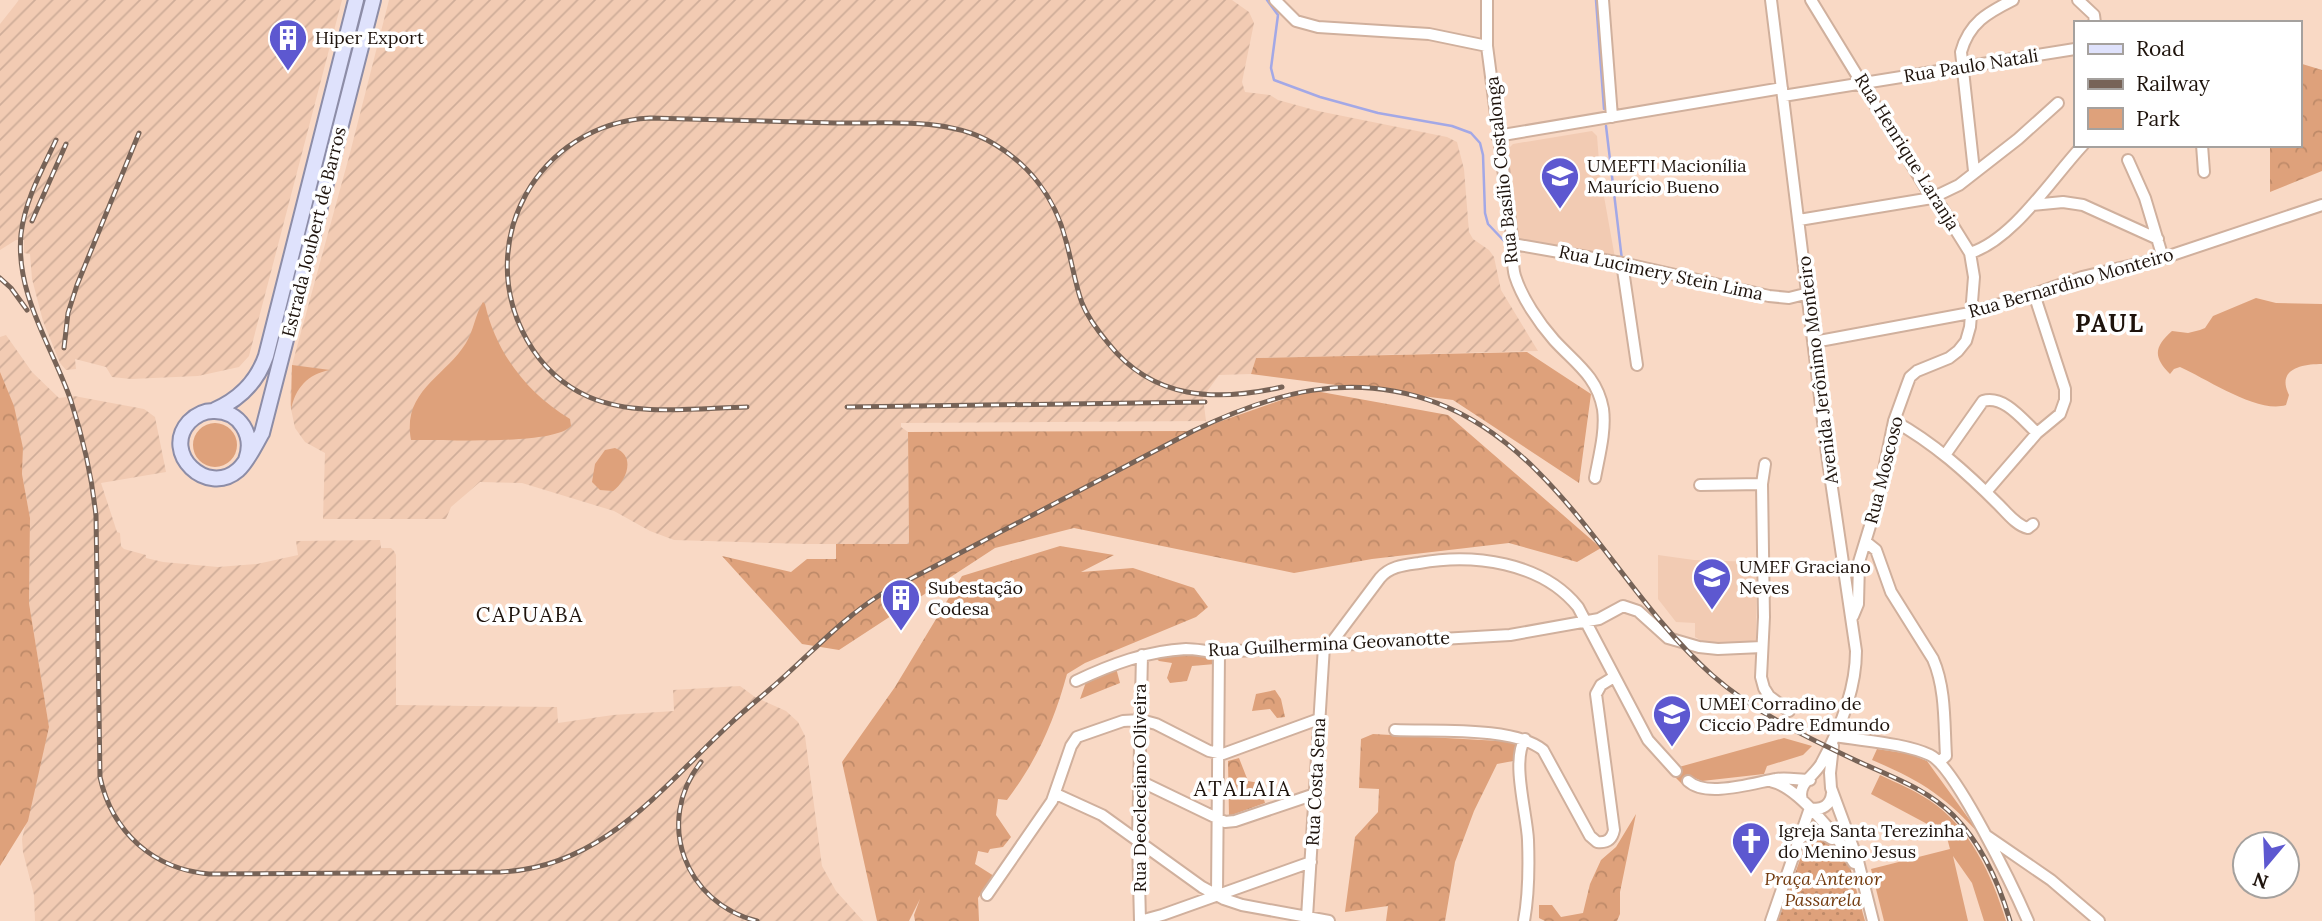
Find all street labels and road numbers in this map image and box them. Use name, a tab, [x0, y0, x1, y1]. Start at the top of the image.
street label: Rua Paulo Natali	[1902, 44, 2040, 87]
street label: Rua Henrique Laranja	[1850, 69, 1965, 234]
street label: Rua Basílio Costalonga	[1480, 75, 1523, 265]
street label: Estrada Joubert de Barros	[276, 124, 351, 339]
street label: Rua Lucimery Stein Lima	[1557, 240, 1765, 305]
street label: Rua Bernardino Monteiro	[1966, 242, 2176, 323]
street label: Avenida Jerônimo Monteiro	[1792, 255, 1843, 487]
street label: Rua Moscoso	[1859, 414, 1908, 526]
street label: Rua Guilhermina Geovanotte	[1207, 626, 1451, 661]
street label: Rua Deocleciano Oliveira	[1128, 684, 1151, 892]
street label: Rua Costa Sena	[1301, 717, 1330, 847]

